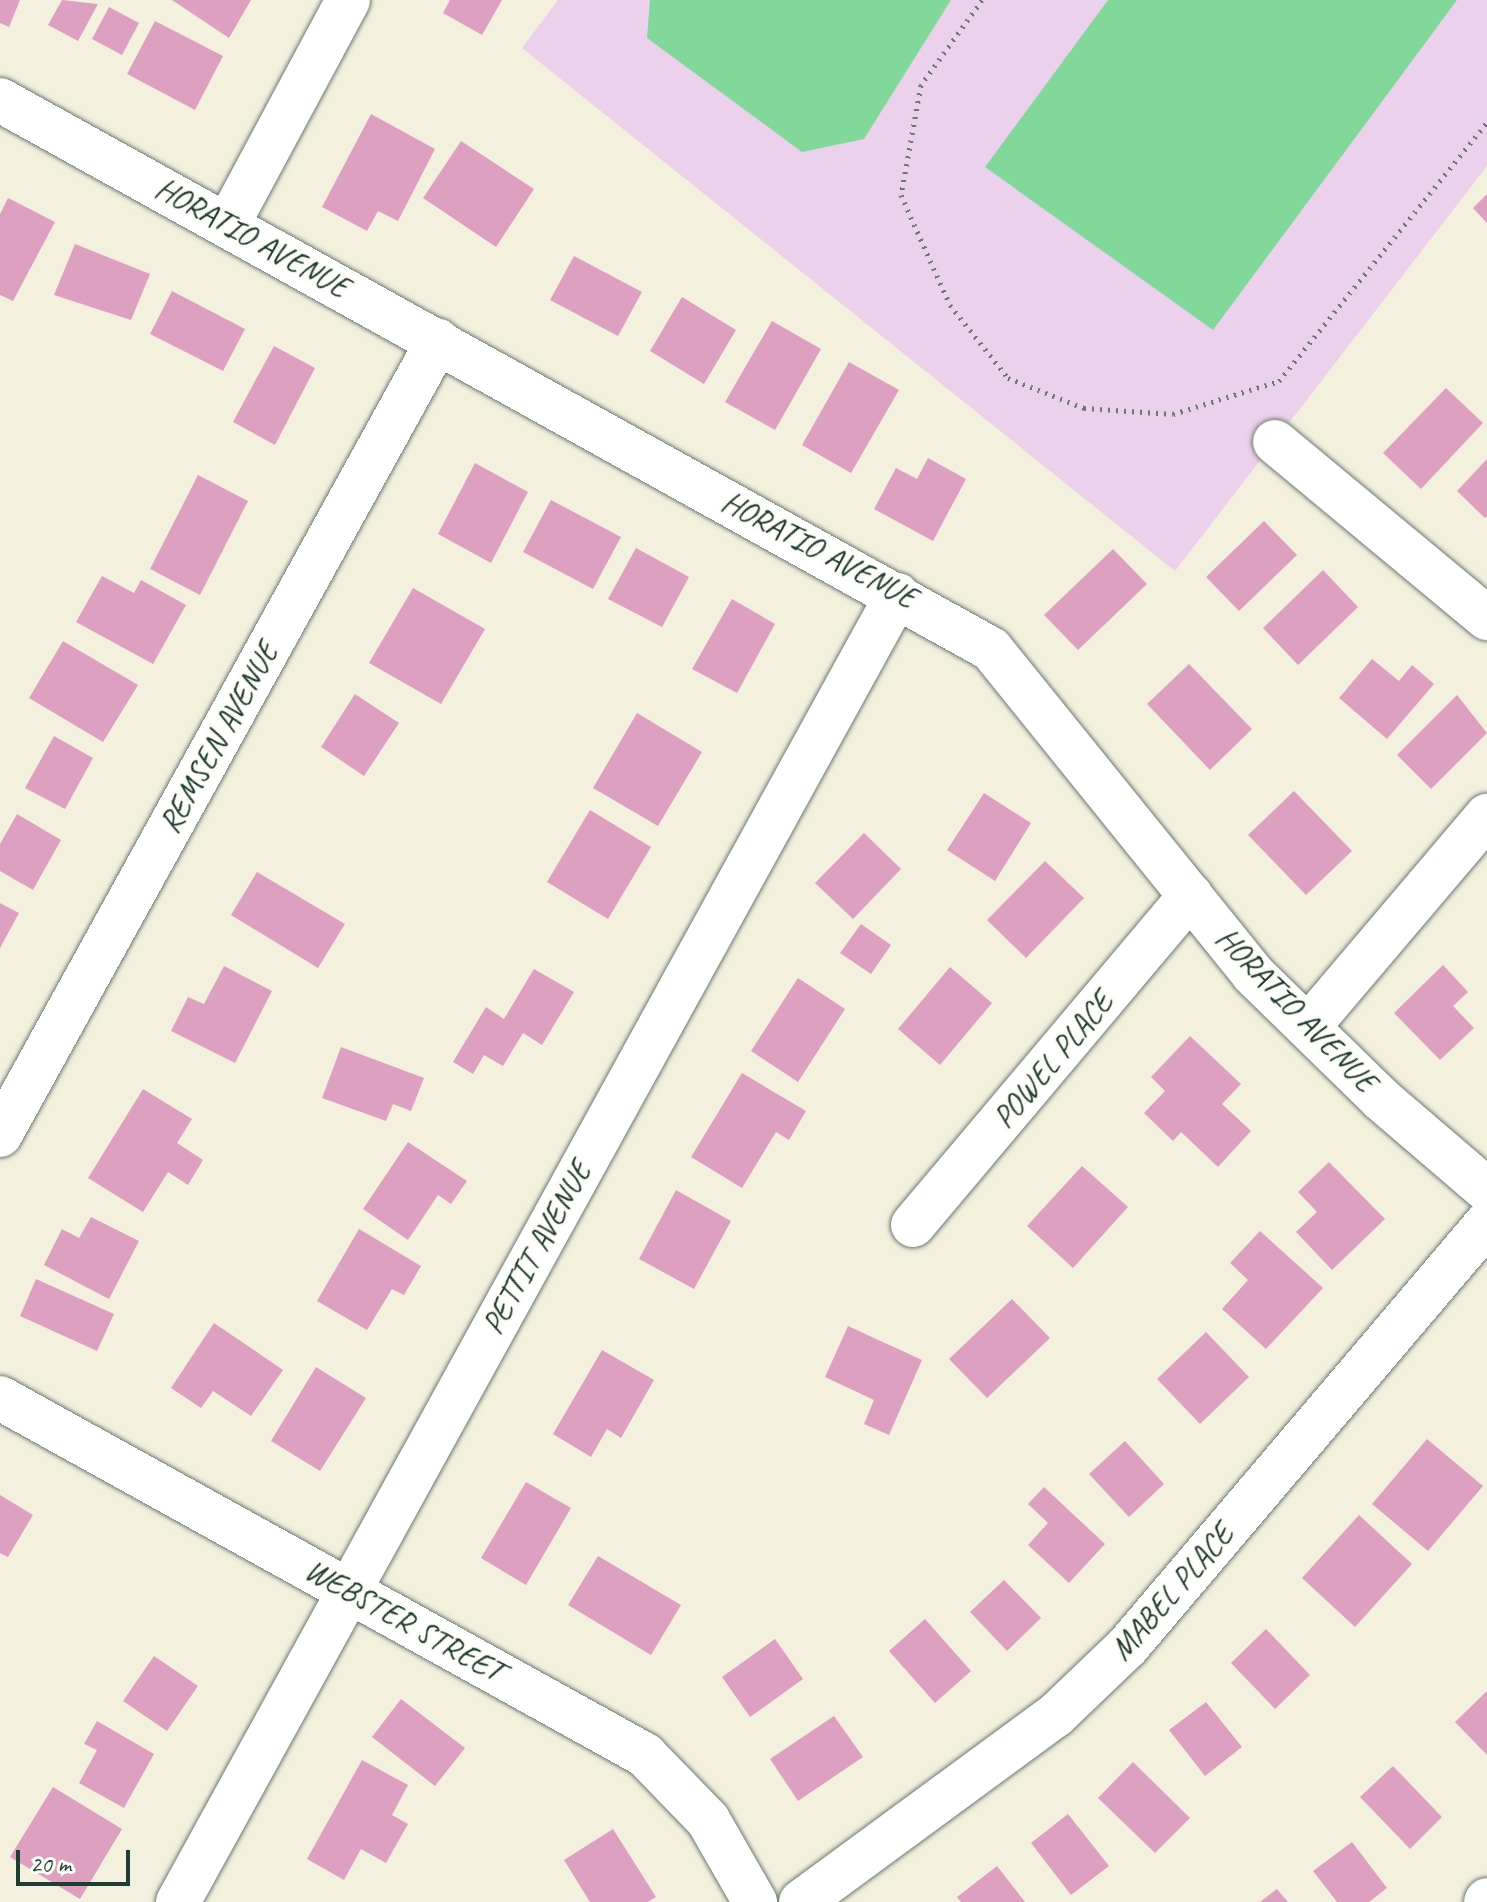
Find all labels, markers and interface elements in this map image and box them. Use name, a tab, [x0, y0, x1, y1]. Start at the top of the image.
street label: HORATIO AVENUE	[149, 169, 355, 307]
street label: HORATIO AVENUE	[715, 483, 923, 617]
street label: REMSEN AVENUE	[151, 636, 287, 840]
street label: HORATIO AVENUE	[1208, 920, 1384, 1100]
street label: POWEL PLACE	[984, 983, 1122, 1137]
street label: PETTIT AVENUE	[474, 1155, 600, 1341]
street label: MABEL PLACE	[1102, 1516, 1242, 1668]
street label: WEBSTER STREET	[298, 1551, 510, 1691]
scale bar	[20, 1834, 134, 1884]
text: 20 m	[30, 1849, 71, 1879]

